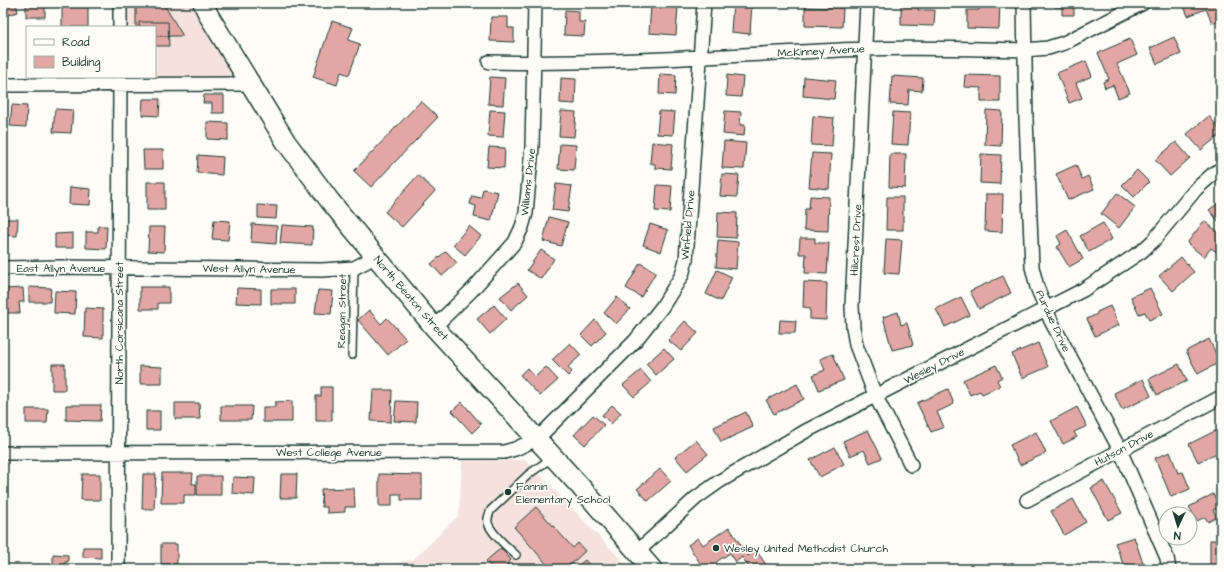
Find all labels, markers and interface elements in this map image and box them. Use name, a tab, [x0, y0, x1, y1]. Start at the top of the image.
legend	[26, 26, 156, 78]
text: Road	[62, 34, 90, 51]
street label: McKinney Avenue	[777, 41, 865, 62]
text: Building	[62, 54, 100, 72]
street label: Williams Drive	[517, 147, 539, 216]
street label: Winfield Drive	[677, 189, 699, 260]
street label: Hillcrest Drive	[847, 204, 865, 276]
street label: North Beaton Street	[370, 253, 452, 344]
street label: East Allyn Avenue	[17, 261, 105, 277]
street label: North Corsicana Street	[112, 261, 127, 384]
street label: West Allyn Avenue	[202, 261, 296, 278]
street label: Reagan Street	[334, 273, 351, 348]
street label: Purdue Drive	[1032, 288, 1074, 354]
street label: Wesley Drive	[901, 344, 968, 389]
street label: Hutson Drive	[1092, 426, 1156, 470]
street label: West College Avenue	[276, 445, 382, 461]
place label: Fannin Elementary School	[516, 479, 611, 508]
marker: Fannin Elementary School	[503, 487, 513, 497]
north arrow	[1158, 506, 1198, 546]
text: N	[1173, 528, 1181, 543]
place label: Wesley United Methodist Church	[724, 541, 888, 557]
marker: Wesley United Methodist Church	[711, 543, 721, 553]

